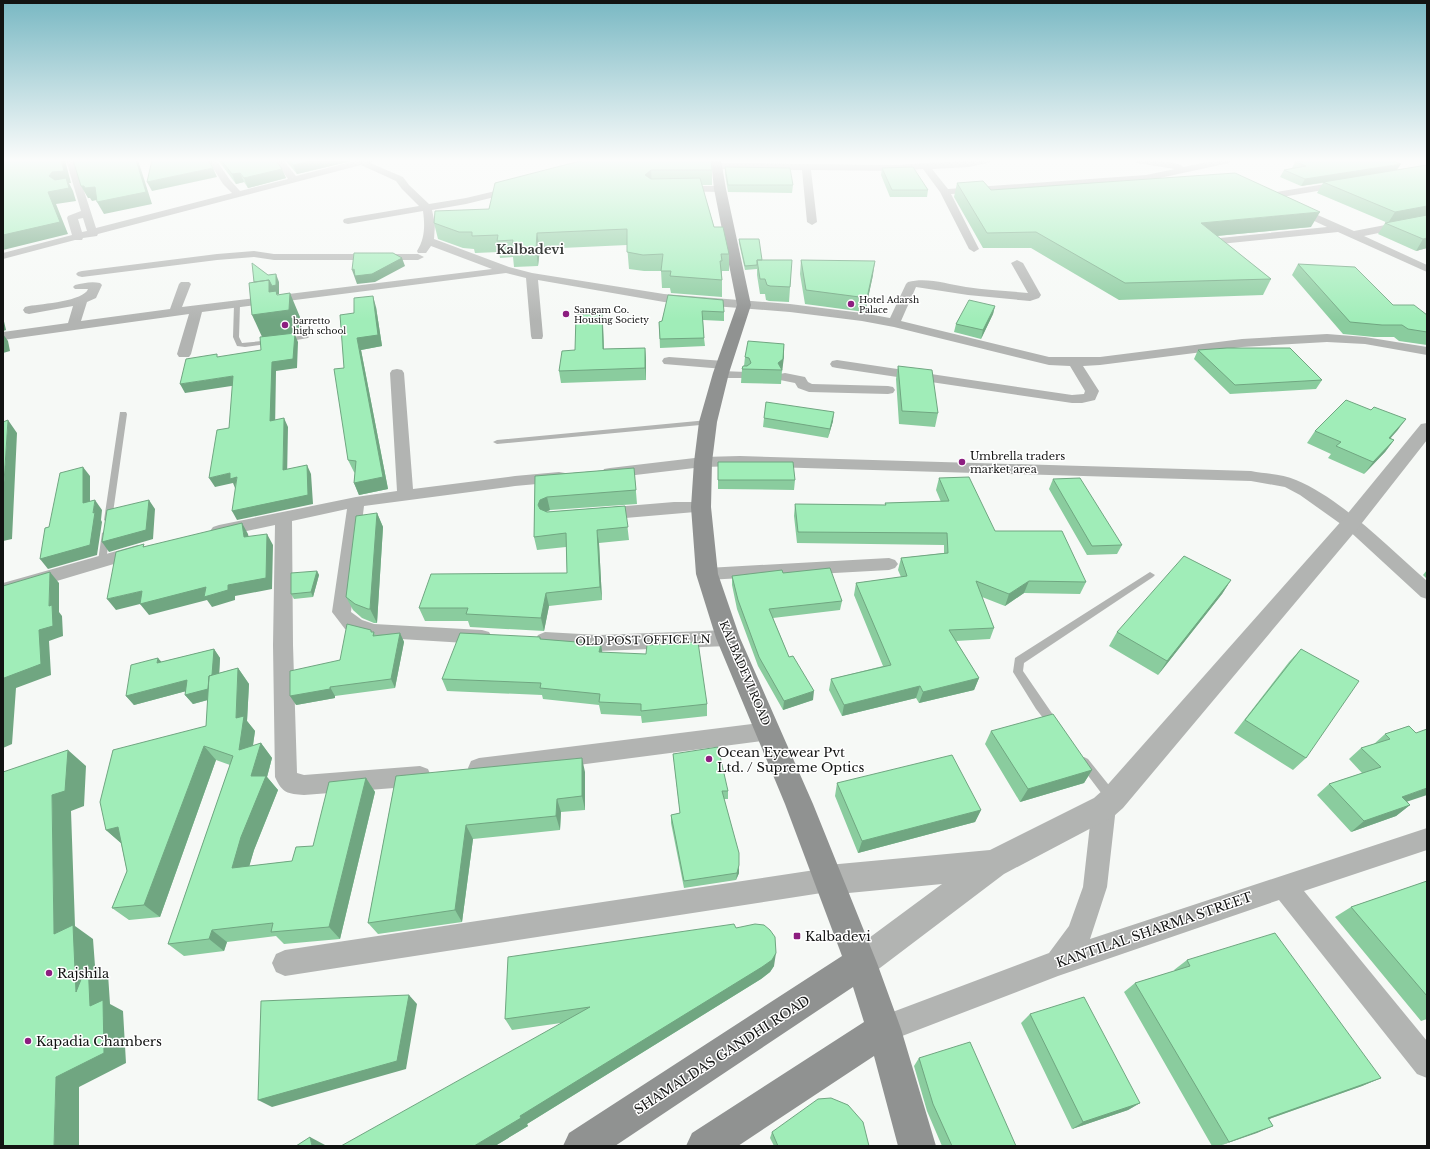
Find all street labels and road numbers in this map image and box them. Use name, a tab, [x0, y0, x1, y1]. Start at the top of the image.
street label: KALBADEVI ROAD	[717, 618, 774, 728]
street label: OLD POST OFFICE LN	[575, 632, 711, 648]
street label: KANTILAL SHARMA STREET	[1054, 888, 1255, 972]
street label: SHAMALDAS GANDHI ROAD	[631, 992, 813, 1118]

